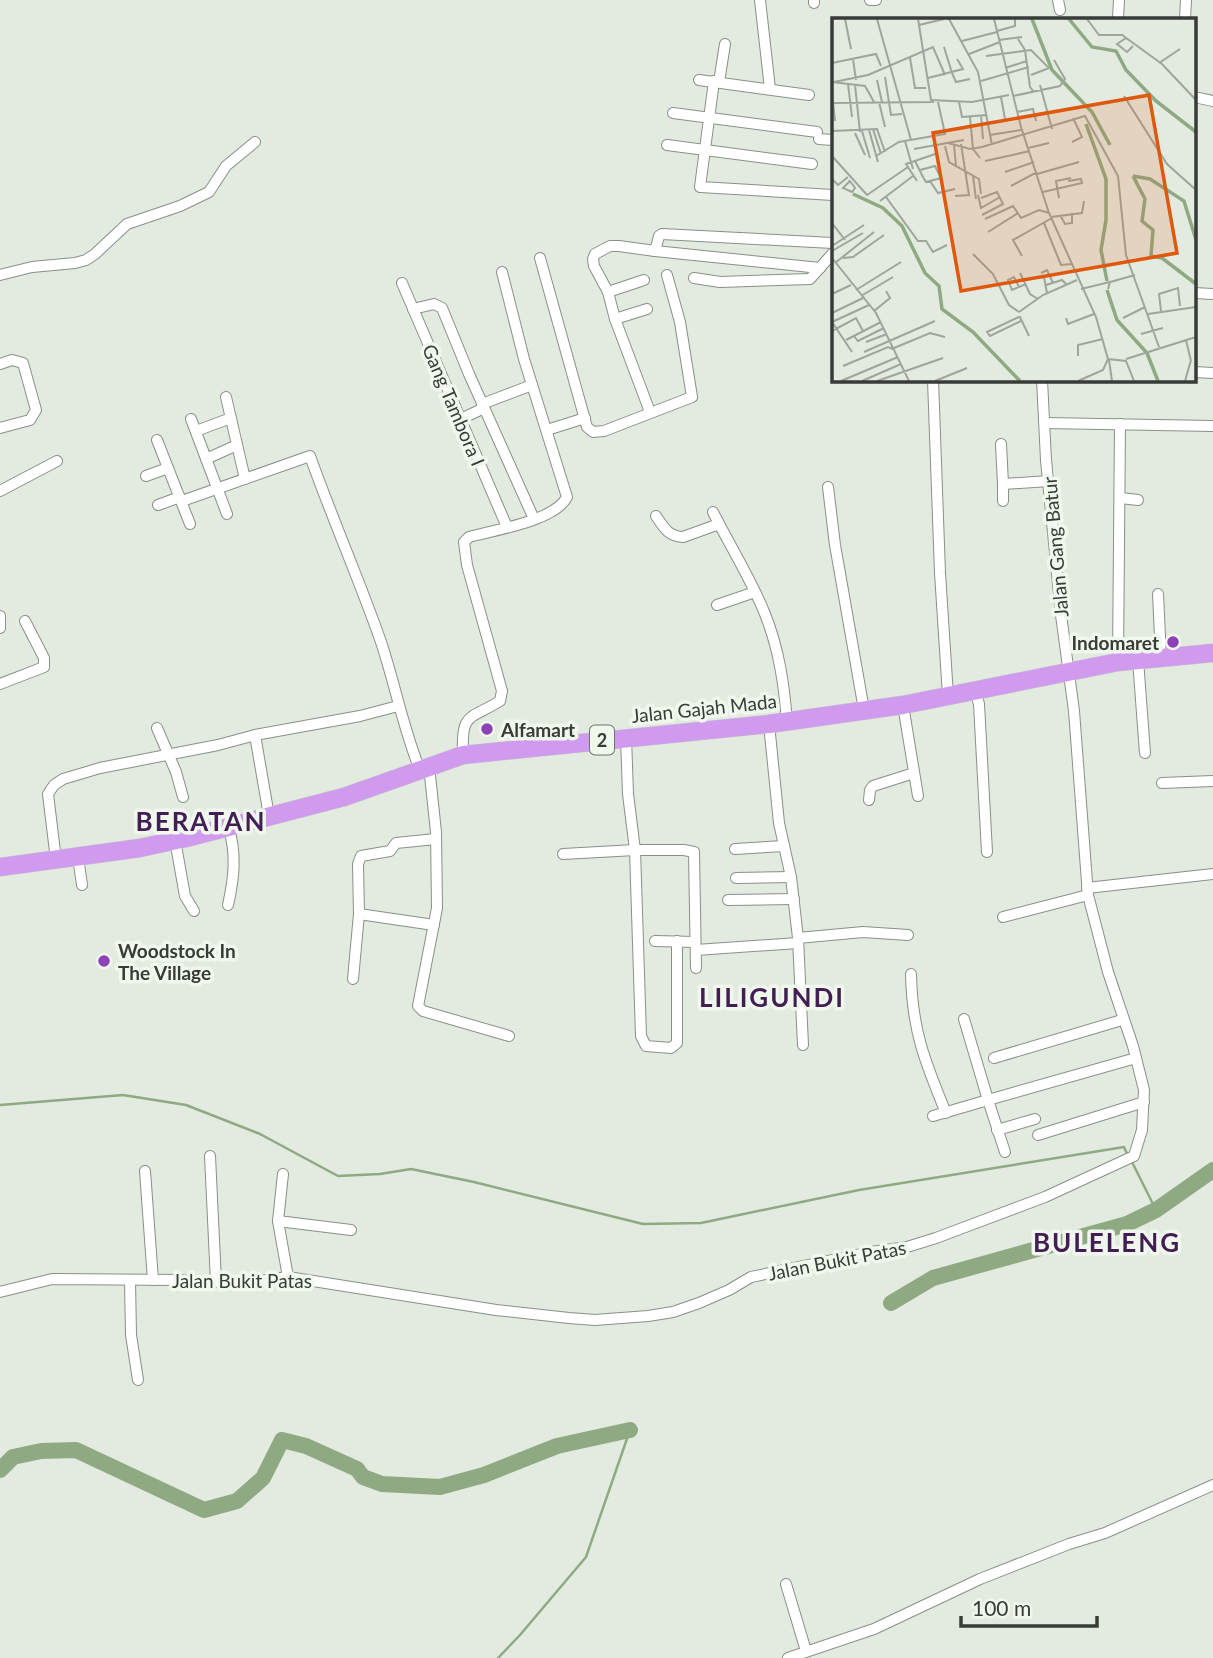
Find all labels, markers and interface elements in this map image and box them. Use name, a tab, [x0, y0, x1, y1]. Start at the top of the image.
inset map	[832, 18, 1196, 382]
street label: Gang Tambora I	[418, 341, 490, 469]
street label: Jalan Gang Batur	[1037, 476, 1073, 618]
place label: Indomaret	[1072, 631, 1159, 654]
marker: Indomaret	[1165, 634, 1181, 650]
street label: Jalan Gajah Mada	[630, 689, 778, 727]
place label: Alfamart	[500, 718, 575, 741]
marker: Alfamart	[479, 721, 495, 737]
road number: 2	[590, 726, 614, 754]
district label: BERATAN	[136, 805, 266, 837]
place label: Woodstock In The Village	[118, 939, 236, 984]
marker: Woodstock In The Village	[96, 953, 112, 969]
district label: LILIGUNDI	[699, 981, 845, 1013]
district label: BULELENG	[1033, 1226, 1181, 1258]
street label: Jalan Bukit Patas	[766, 1235, 908, 1285]
street label: Jalan Bukit Patas	[172, 1269, 312, 1292]
scale bar	[961, 1584, 1098, 1628]
text: 100 m	[972, 1595, 1031, 1620]

